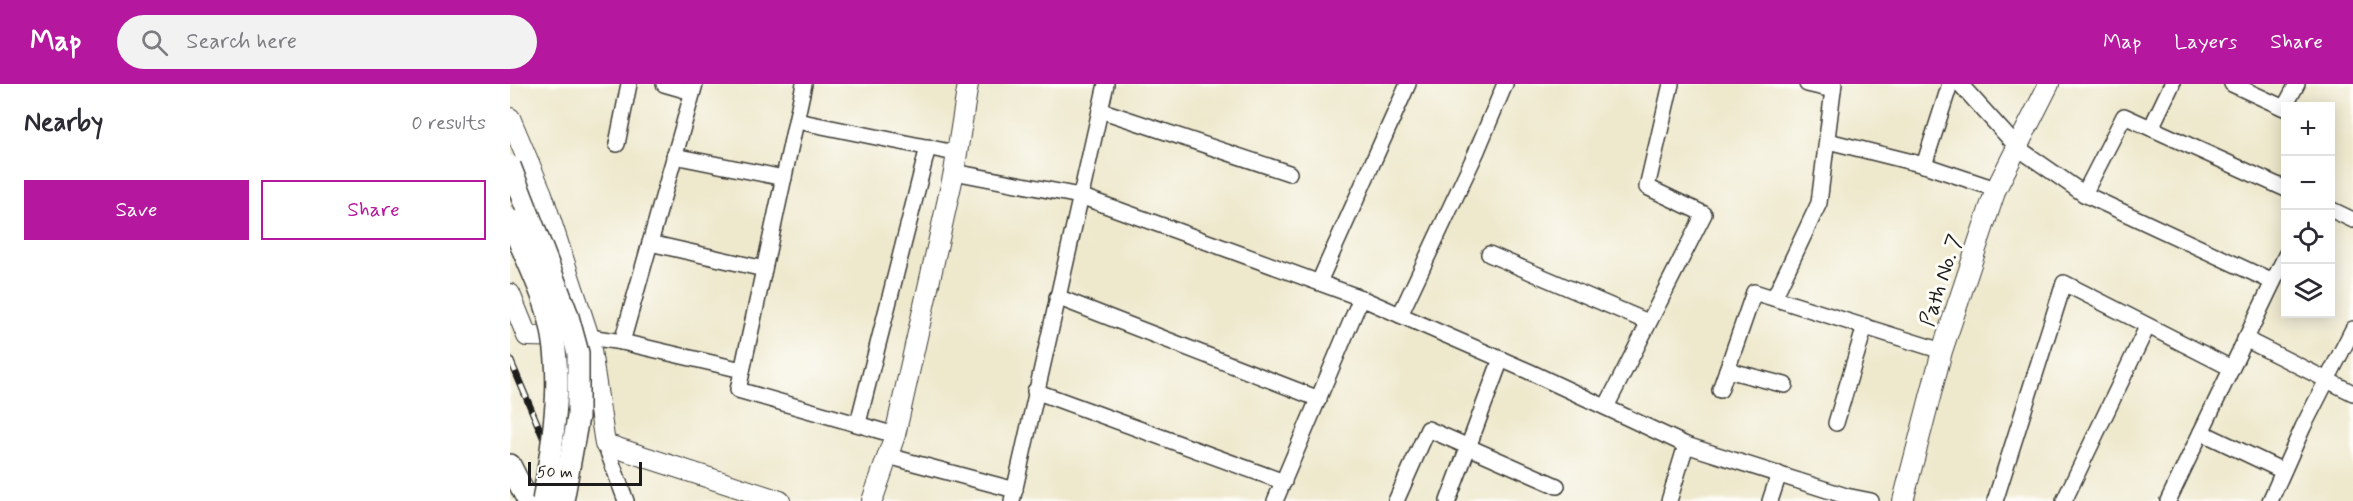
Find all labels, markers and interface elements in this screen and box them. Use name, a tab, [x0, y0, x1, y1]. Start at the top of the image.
search box	[117, 15, 537, 69]
text: Map	[30, 24, 81, 61]
icon: search	[138, 26, 171, 59]
text: Search here	[186, 28, 297, 56]
text: Map	[2103, 28, 2141, 56]
text: Layers	[2174, 28, 2237, 56]
text: Share	[2270, 28, 2323, 56]
map controls	[2281, 102, 2335, 318]
button: +	[2281, 102, 2335, 156]
text: Nearby	[24, 106, 103, 140]
text: 0 results	[412, 110, 486, 137]
button: −	[2281, 156, 2335, 210]
button: Save	[24, 180, 249, 240]
button: Share	[261, 180, 486, 240]
button: locate	[2281, 210, 2335, 264]
street label: Path No. 7	[1914, 231, 1970, 330]
button: layers	[2281, 264, 2335, 318]
scale bar	[528, 459, 642, 486]
text: 50 m	[537, 462, 573, 483]

